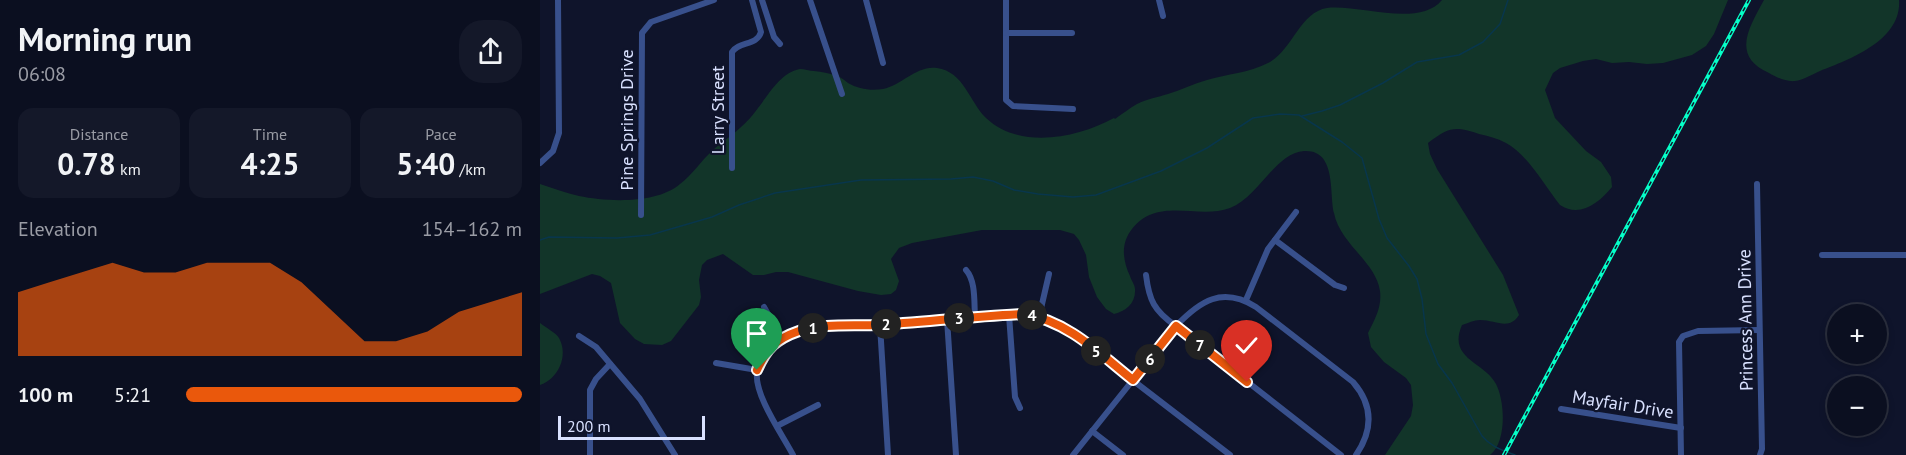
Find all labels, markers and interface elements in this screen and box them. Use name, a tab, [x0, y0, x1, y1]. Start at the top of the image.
text: Morning run	[18, 17, 192, 60]
button: share	[459, 20, 522, 83]
street label: Pine Springs Drive	[615, 49, 638, 191]
text: 06:08	[18, 61, 66, 87]
street label: Larry Street	[706, 66, 729, 154]
text: Distance	[70, 124, 128, 144]
text: Time	[253, 124, 287, 144]
text: Pace	[425, 124, 457, 144]
text: 0.78	[57, 144, 116, 183]
text: 4:25	[240, 144, 300, 183]
text: 5:40	[396, 144, 455, 183]
text: km	[116, 159, 141, 179]
text: /km	[455, 159, 486, 179]
text: Elevation	[18, 216, 98, 242]
text: 154–162 m	[422, 216, 522, 242]
street label: Princess Ann Drive	[1732, 249, 1758, 391]
pin: 4	[1017, 300, 1047, 330]
pin: 3	[944, 303, 974, 333]
map controls	[1827, 304, 1887, 436]
button: +	[1827, 304, 1887, 364]
text: 4	[1027, 305, 1037, 325]
pin	[731, 308, 782, 370]
text: 3	[954, 308, 964, 328]
pin: 2	[871, 309, 901, 339]
pin: 1	[798, 313, 828, 343]
text: 2	[881, 314, 891, 334]
icon: arrive	[740, 317, 773, 350]
text: 1	[808, 318, 818, 338]
pin	[1221, 320, 1272, 382]
icon: check	[1230, 329, 1263, 362]
pin: 7	[1185, 330, 1215, 360]
text: 7	[1195, 335, 1205, 355]
pin: 5	[1081, 336, 1111, 366]
text: 5	[1091, 341, 1101, 361]
pin: 6	[1135, 344, 1165, 374]
text: 6	[1145, 349, 1155, 369]
button: −	[1827, 376, 1887, 436]
text: 100 m	[18, 382, 73, 408]
text: 5:21	[114, 382, 151, 408]
street label: Mayfair Drive	[1571, 385, 1675, 423]
scale bar	[558, 413, 705, 440]
text: 200 m	[567, 416, 610, 436]

